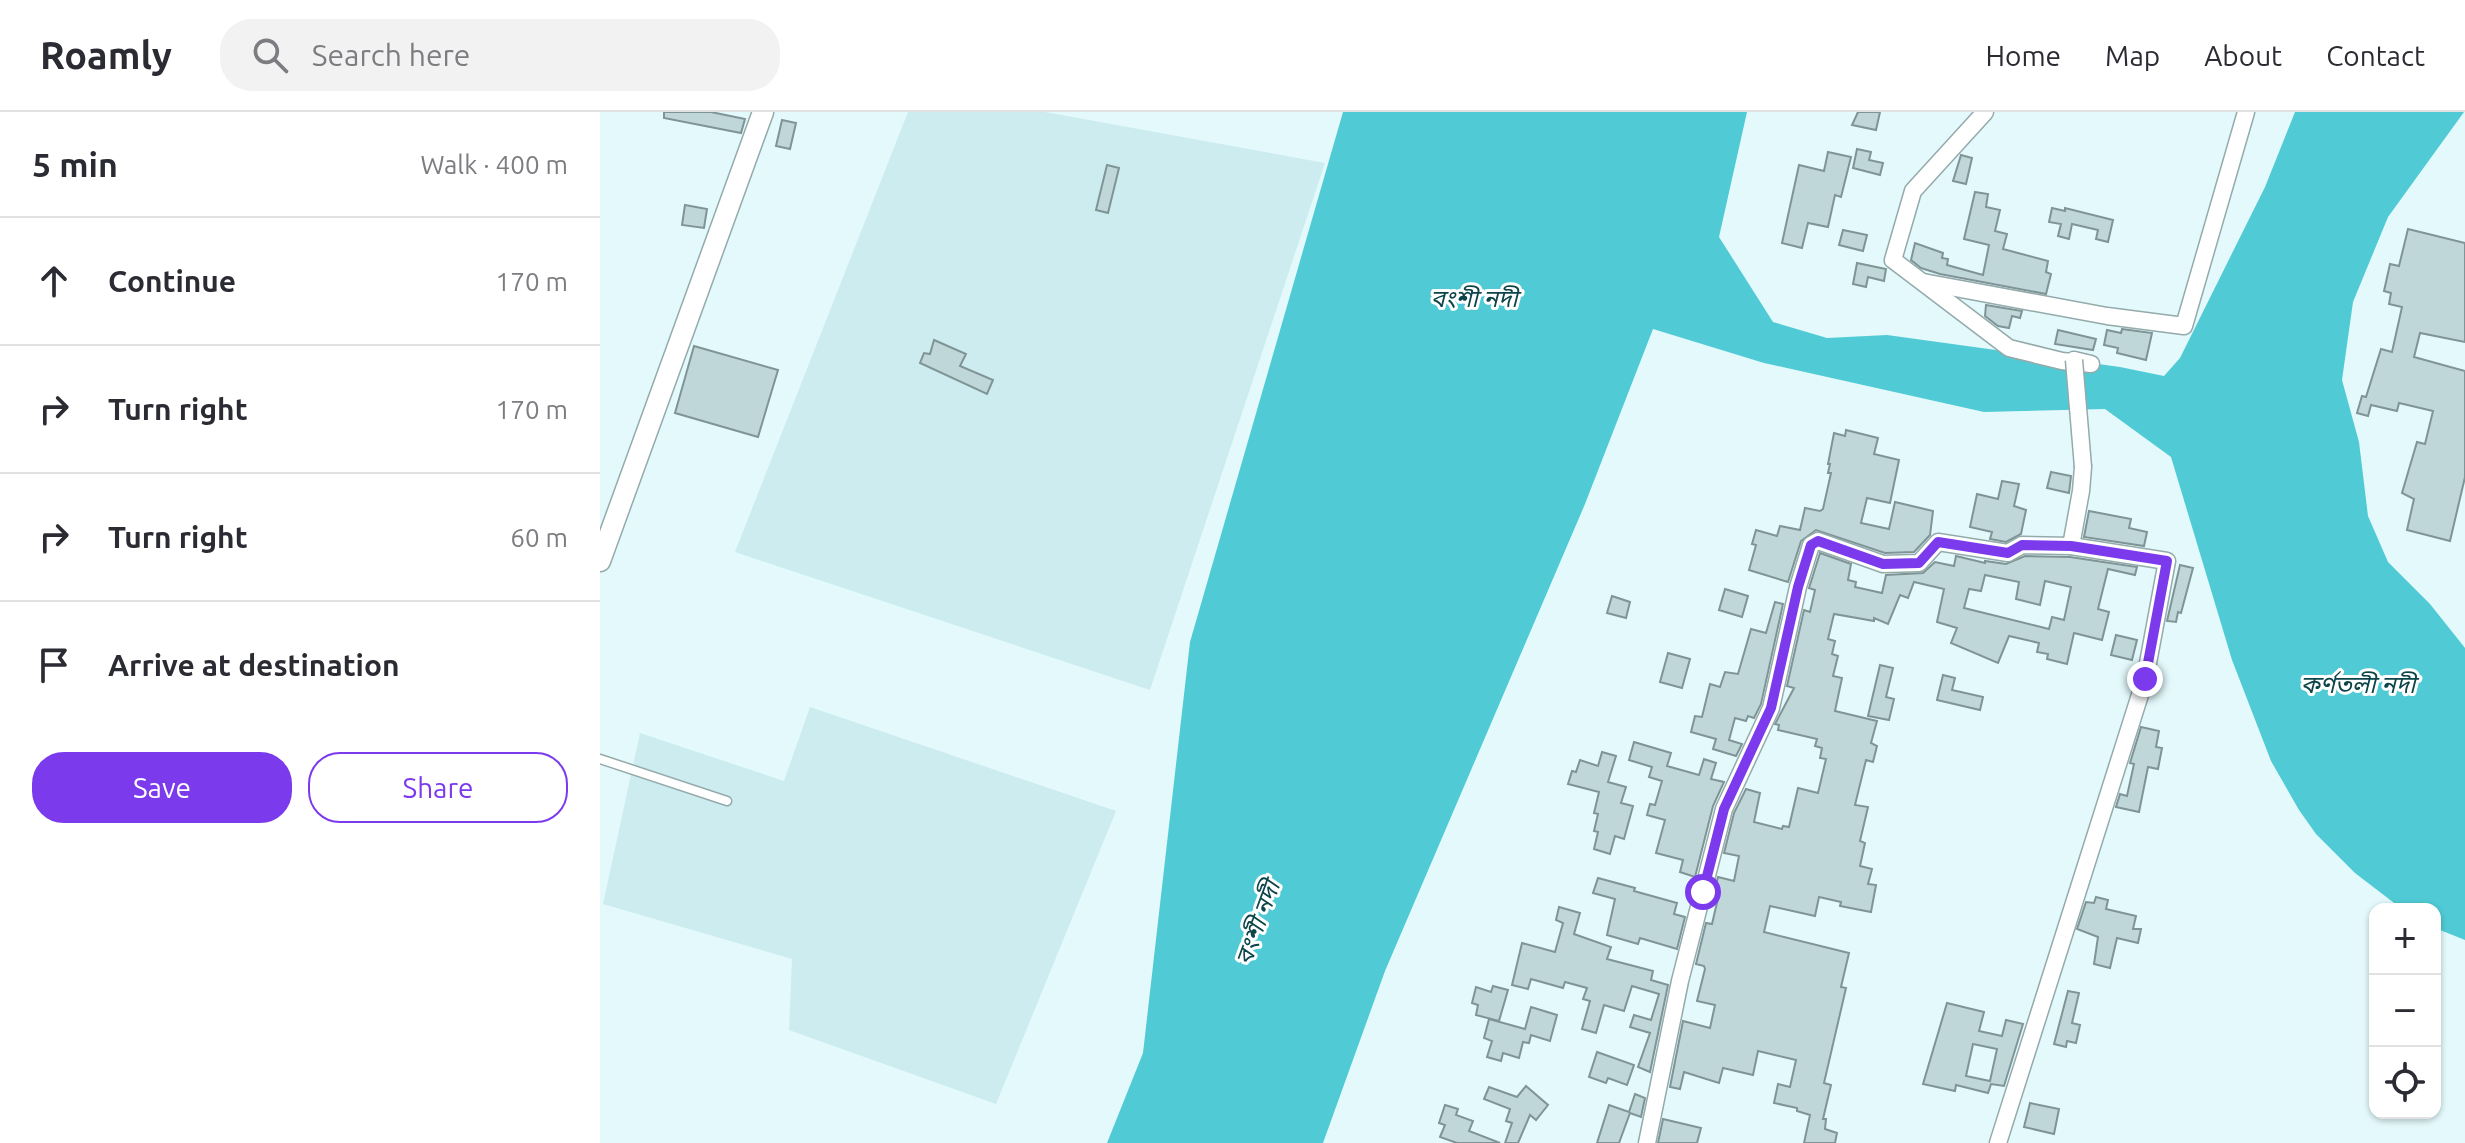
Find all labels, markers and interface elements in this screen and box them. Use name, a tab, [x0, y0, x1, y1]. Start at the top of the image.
search box	[220, 19, 780, 91]
icon: search	[248, 33, 292, 77]
text: Roamly	[40, 34, 172, 76]
text: Search here	[312, 38, 470, 72]
text: Home	[1986, 40, 2061, 71]
text: Map	[2105, 40, 2160, 71]
text: About	[2204, 40, 2282, 71]
text: Contact	[2326, 40, 2425, 71]
text: 5 min	[32, 145, 118, 183]
text: Walk · 400 m	[420, 150, 568, 179]
icon: ahead	[32, 259, 76, 303]
text: Continue	[108, 264, 236, 298]
text: 170 m	[496, 267, 568, 296]
water label: বংশী নদী	[1430, 285, 1522, 312]
icon: right	[32, 387, 76, 431]
text: Turn right	[108, 392, 248, 426]
text: 170 m	[496, 395, 568, 424]
icon: right	[32, 515, 76, 559]
text: Turn right	[108, 520, 248, 554]
text: 60 m	[510, 523, 568, 552]
icon: arrive	[32, 643, 76, 687]
text: Arrive at destination	[108, 648, 400, 682]
route end	[2127, 661, 2163, 697]
water label: কর্ণতলী নদী	[2301, 670, 2420, 698]
button: Save	[32, 752, 292, 823]
button: Share	[308, 752, 568, 823]
water label: বংশী নদী	[1230, 873, 1287, 968]
route start	[1685, 874, 1721, 910]
map controls	[2369, 903, 2441, 1119]
button: +	[2369, 903, 2441, 975]
button: −	[2369, 975, 2441, 1047]
button: locate	[2369, 1047, 2441, 1119]

